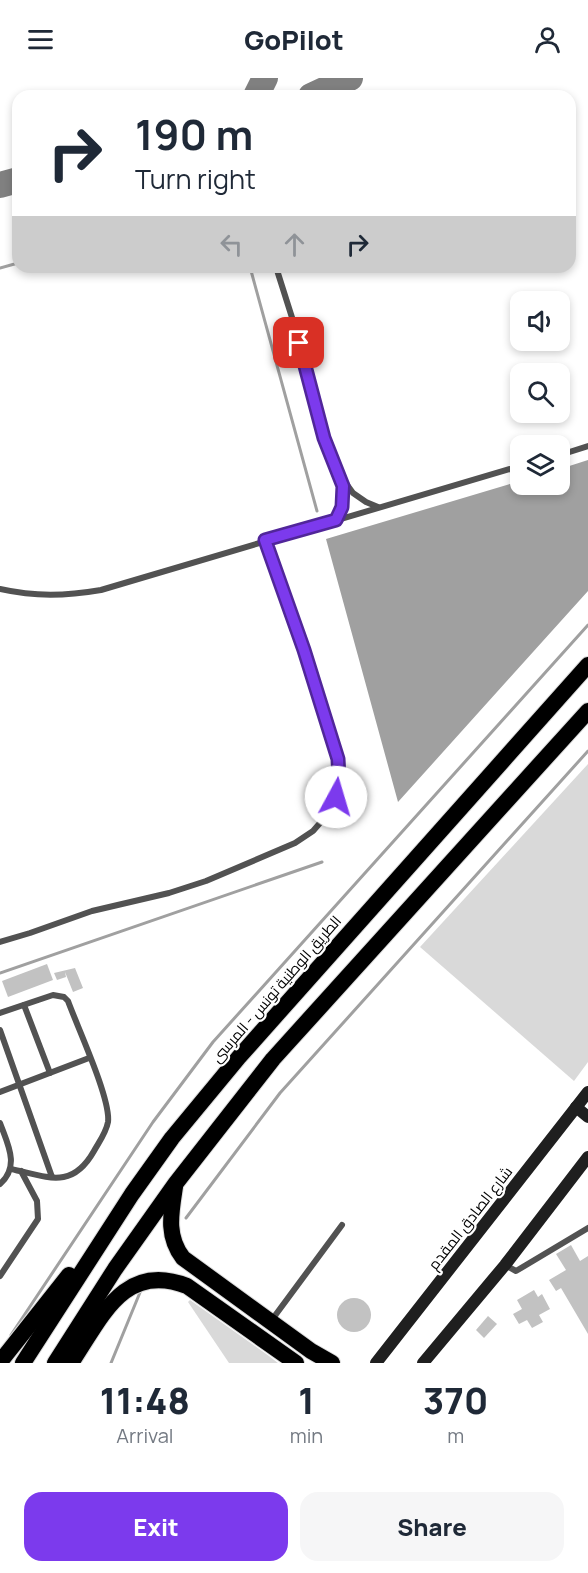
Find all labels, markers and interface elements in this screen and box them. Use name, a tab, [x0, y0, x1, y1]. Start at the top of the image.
text: GoPilot	[244, 21, 344, 58]
icon: menu	[24, 23, 57, 56]
icon: person	[531, 23, 564, 56]
text: 190 m	[135, 105, 253, 163]
icon: right	[36, 114, 114, 192]
text: Turn right	[135, 160, 256, 197]
icon: left	[215, 228, 248, 261]
icon: ahead	[278, 228, 311, 261]
icon: right	[341, 228, 374, 261]
map controls	[510, 291, 570, 495]
button: sound	[510, 291, 570, 351]
pin	[273, 317, 324, 368]
icon: arrive	[282, 326, 315, 359]
button: search	[510, 363, 570, 423]
button: layers	[510, 435, 570, 495]
position arrow	[304, 765, 368, 829]
street label: الطريق الوطنية تونس - المرسى	[206, 911, 346, 1067]
street label: شارع الصادق المقدم	[423, 1162, 518, 1275]
text: 11:48	[100, 1376, 190, 1425]
text: 1	[298, 1376, 315, 1425]
text: 370	[423, 1376, 488, 1425]
text: Arrival	[116, 1422, 173, 1449]
text: min	[290, 1422, 323, 1449]
text: m	[447, 1422, 464, 1449]
button: Exit	[24, 1492, 288, 1561]
button: Share	[300, 1492, 564, 1561]

